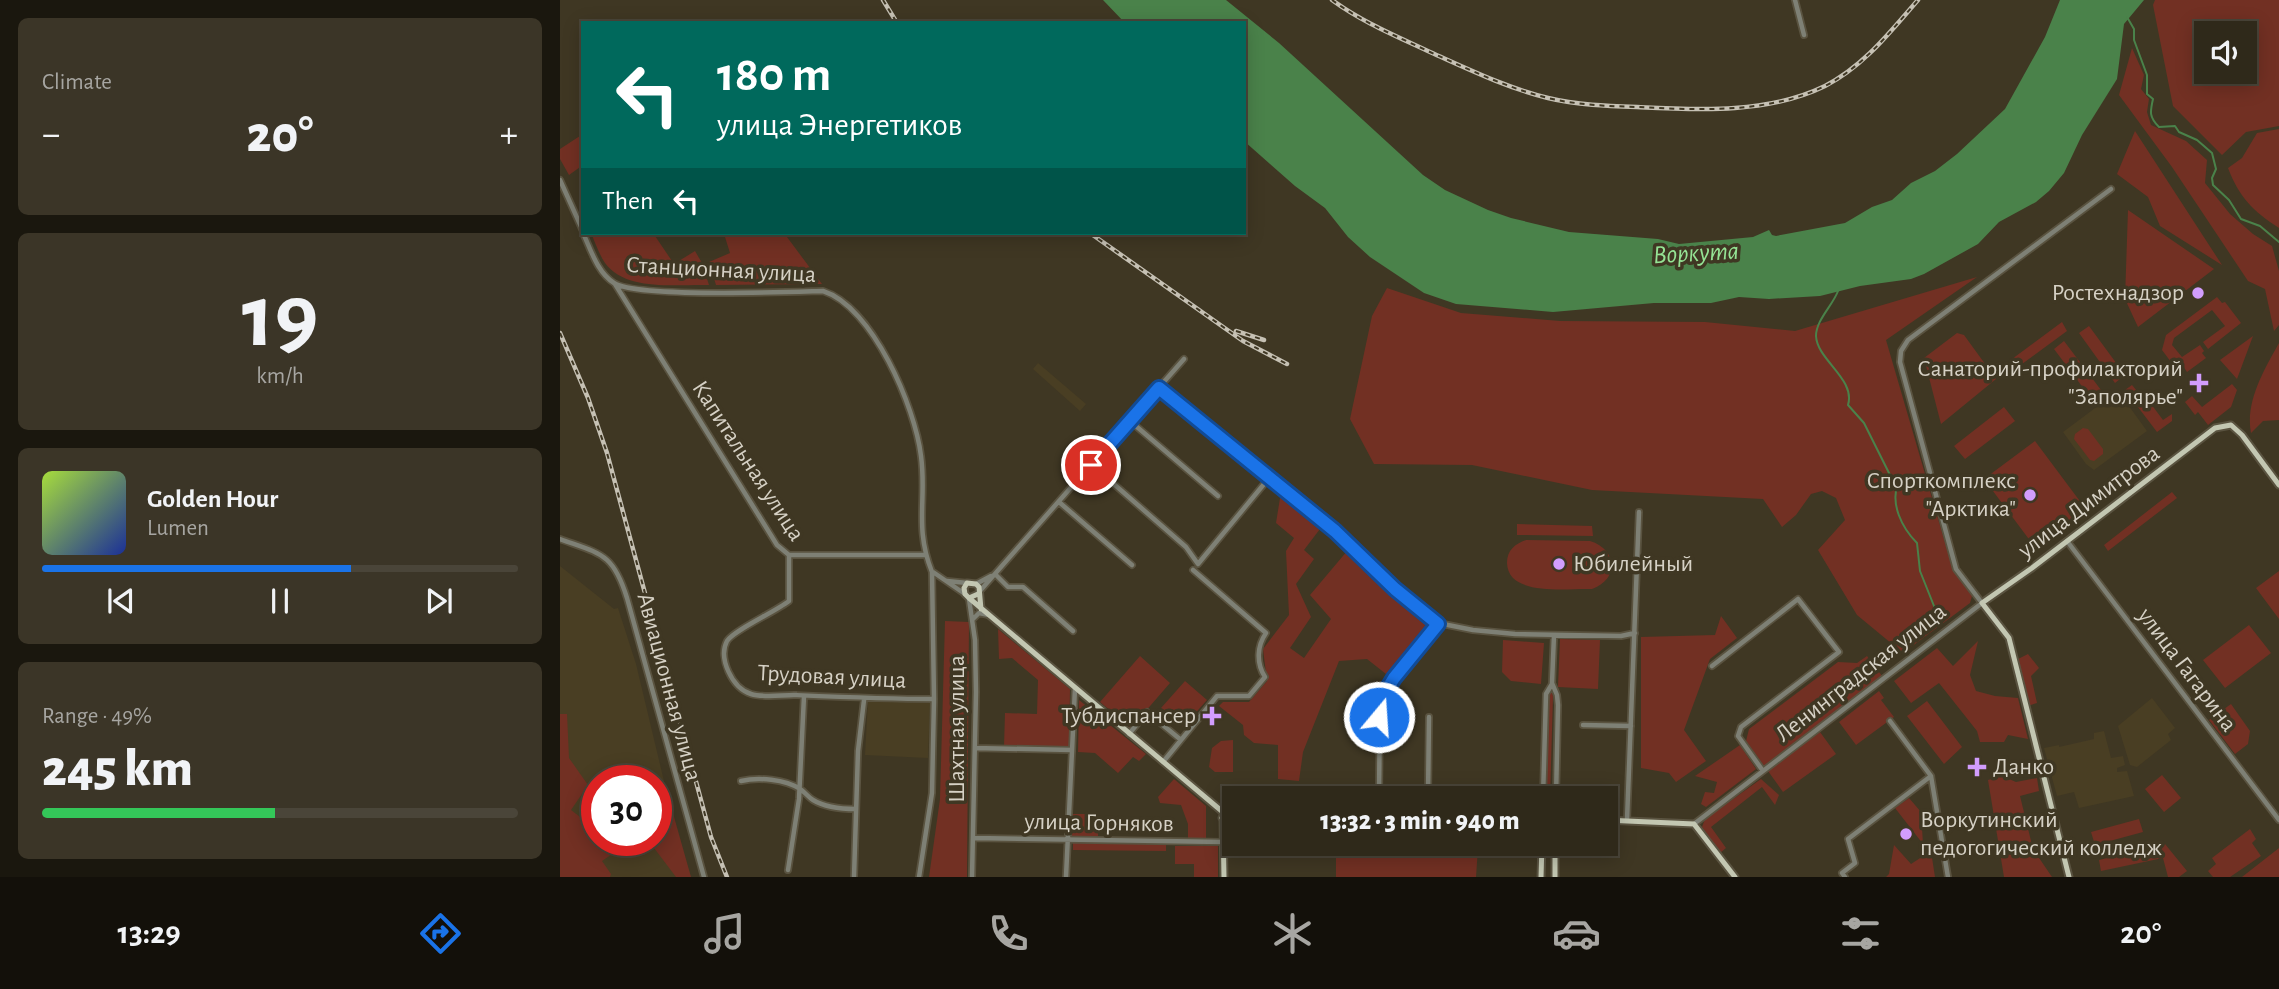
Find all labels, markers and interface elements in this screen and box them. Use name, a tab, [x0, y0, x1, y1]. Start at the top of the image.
map controls	[2194, 21, 2257, 84]
button: sound	[2194, 21, 2257, 84]
icon: left	[602, 49, 693, 140]
text: 180 m	[717, 51, 831, 100]
text: Climate	[42, 71, 112, 94]
text: 20°	[246, 109, 314, 161]
text: улица Энергетиков	[717, 109, 962, 141]
text: −	[42, 116, 60, 154]
text: +	[500, 116, 518, 154]
icon: left	[667, 182, 705, 220]
text: Then	[602, 188, 653, 214]
water label: Воркута	[1652, 238, 1740, 268]
street label: Станционная улица	[625, 253, 817, 287]
text: 19	[242, 272, 318, 363]
place label: Ростехнадзор	[2052, 281, 2184, 305]
marker: Ростехнадзор	[2190, 285, 2206, 301]
place label: Санаторий-профилакторий "Заполярье"	[1917, 357, 2183, 409]
text: km/h	[256, 365, 304, 388]
marker: Санаторий-профилакторий "Заполярье"	[2189, 373, 2209, 393]
street label: Капитальная улица	[687, 377, 809, 545]
pin	[1061, 435, 1121, 495]
street label: улица Димитрова	[2013, 441, 2164, 563]
icon: arrive	[1072, 446, 1110, 484]
place label: Спорткомплекс "Арктика"	[1867, 469, 2016, 521]
text: Golden Hour	[147, 486, 278, 512]
marker: Спорткомплекс "Арктика"	[2022, 487, 2038, 503]
text: Lumen	[147, 517, 209, 540]
place label: Юбилейный	[1573, 552, 1693, 576]
marker: Юбилейный	[1551, 556, 1567, 572]
icon: previous	[102, 582, 140, 620]
icon: pause	[261, 582, 299, 620]
icon: next	[420, 582, 458, 620]
street label: Авиационная улица	[632, 590, 706, 784]
street label: Ленинградская улица	[1771, 599, 1951, 747]
street label: улица Гагарина	[2132, 603, 2241, 736]
street label: Шахтная улица	[945, 655, 969, 803]
street label: Трудовая улица	[757, 661, 907, 693]
position arrow	[1342, 680, 1416, 754]
place label: Тубдиспансер	[1061, 704, 1196, 728]
text: Range · 49%	[42, 705, 152, 728]
marker: Тубдиспансер	[1202, 706, 1222, 726]
text: 245 km	[42, 743, 193, 795]
place label: Данко	[1993, 755, 2054, 779]
marker: Данко	[1967, 757, 1987, 777]
speed limit sign: 30	[581, 765, 672, 856]
text: 13:32 · 3 min · 940 m	[1320, 808, 1520, 834]
place label: Воркутинский педогогический колледж	[1920, 808, 2162, 860]
street label: улица Горняков	[1023, 810, 1174, 836]
marker: Воркутинский педогогический колледж	[1898, 826, 1914, 842]
icon: directions	[416, 909, 465, 958]
icon: music	[700, 909, 749, 958]
icon: phone	[984, 909, 1033, 958]
icon: climate	[1268, 909, 1317, 958]
icon: car	[1552, 909, 1601, 958]
icon: filters	[1836, 909, 1885, 958]
text: 13:29	[118, 917, 181, 949]
text: 20°	[2120, 917, 2161, 949]

